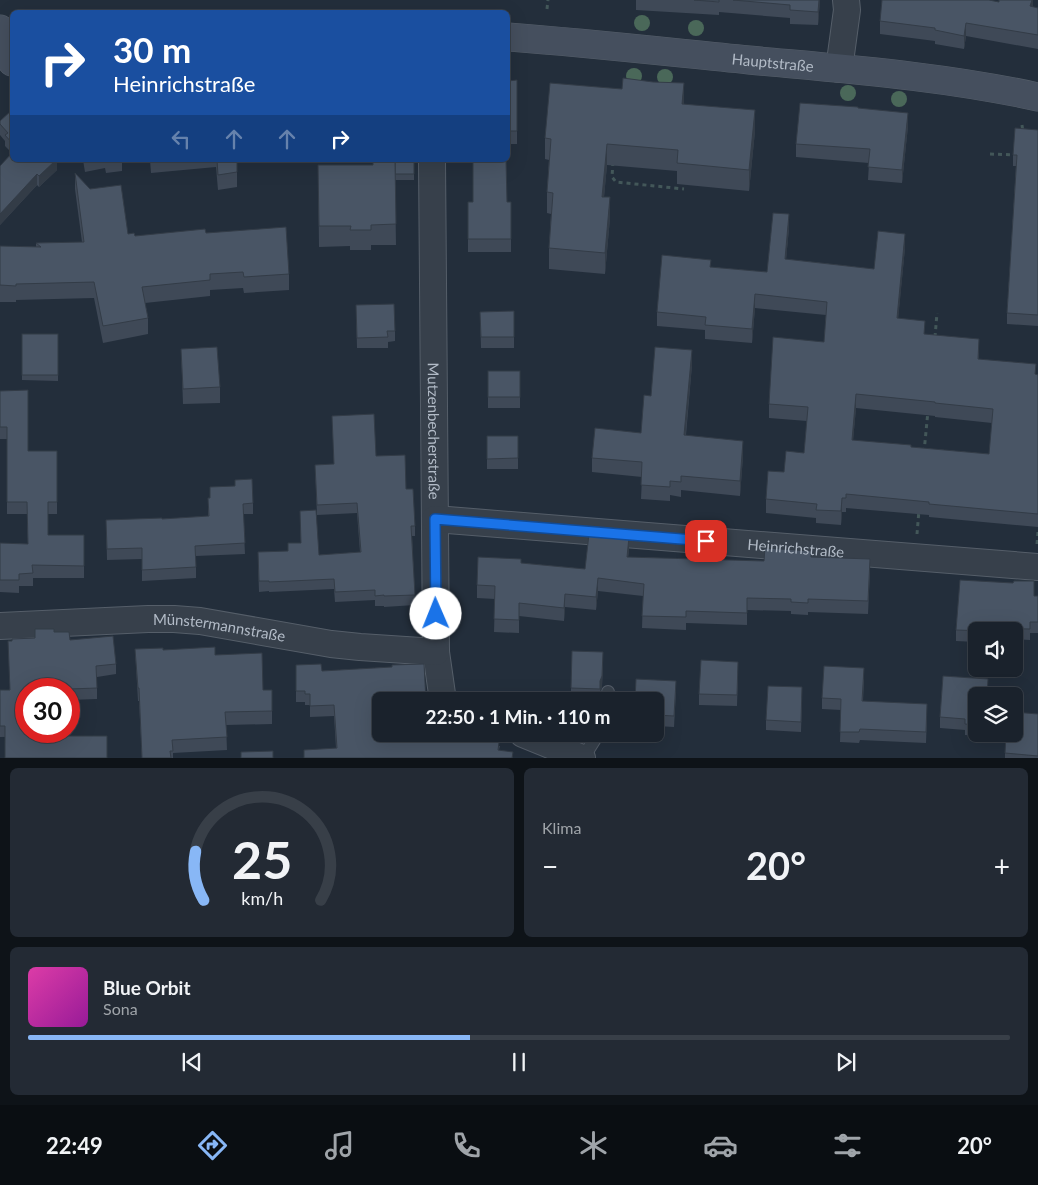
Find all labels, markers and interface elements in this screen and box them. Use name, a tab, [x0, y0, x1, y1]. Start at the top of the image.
text: 30 m	[113, 28, 191, 70]
icon: right	[30, 30, 95, 95]
street label: Hauptstraße	[731, 49, 815, 75]
text: Heinrichstraße	[113, 70, 255, 97]
icon: left	[167, 125, 195, 153]
icon: ahead	[220, 125, 248, 153]
icon: ahead	[273, 125, 301, 153]
icon: right	[326, 125, 354, 153]
street label: Mutzenbecherstraße	[425, 362, 444, 500]
pin	[685, 520, 727, 562]
icon: arrive	[692, 527, 720, 555]
street label: Heinrichstraße	[747, 535, 845, 561]
position arrow	[409, 587, 461, 639]
street label: Münstermannstraße	[153, 610, 287, 645]
map controls	[968, 622, 1023, 742]
button: sound	[968, 622, 1023, 677]
speed limit sign: 30	[15, 678, 80, 743]
button: layers	[968, 687, 1023, 742]
text: 22:50 · 1 Min. · 110 m	[426, 705, 610, 728]
text: Klima	[542, 818, 581, 837]
text: 25	[232, 828, 292, 890]
text: 20°	[746, 842, 806, 888]
text: −	[542, 849, 558, 883]
text: +	[994, 849, 1010, 883]
text: km/h	[241, 887, 283, 909]
text: Blue Orbit	[103, 976, 191, 999]
text: Sona	[103, 999, 138, 1018]
icon: previous	[178, 1048, 206, 1076]
icon: pause	[505, 1048, 533, 1076]
icon: next	[832, 1048, 860, 1076]
icon: directions	[195, 1128, 230, 1163]
icon: music	[322, 1128, 357, 1163]
icon: phone	[449, 1128, 484, 1163]
icon: climate	[576, 1128, 611, 1163]
icon: car	[703, 1128, 738, 1163]
icon: filters	[830, 1128, 865, 1163]
text: 22:49	[46, 1132, 103, 1159]
text: 20°	[957, 1132, 992, 1159]

